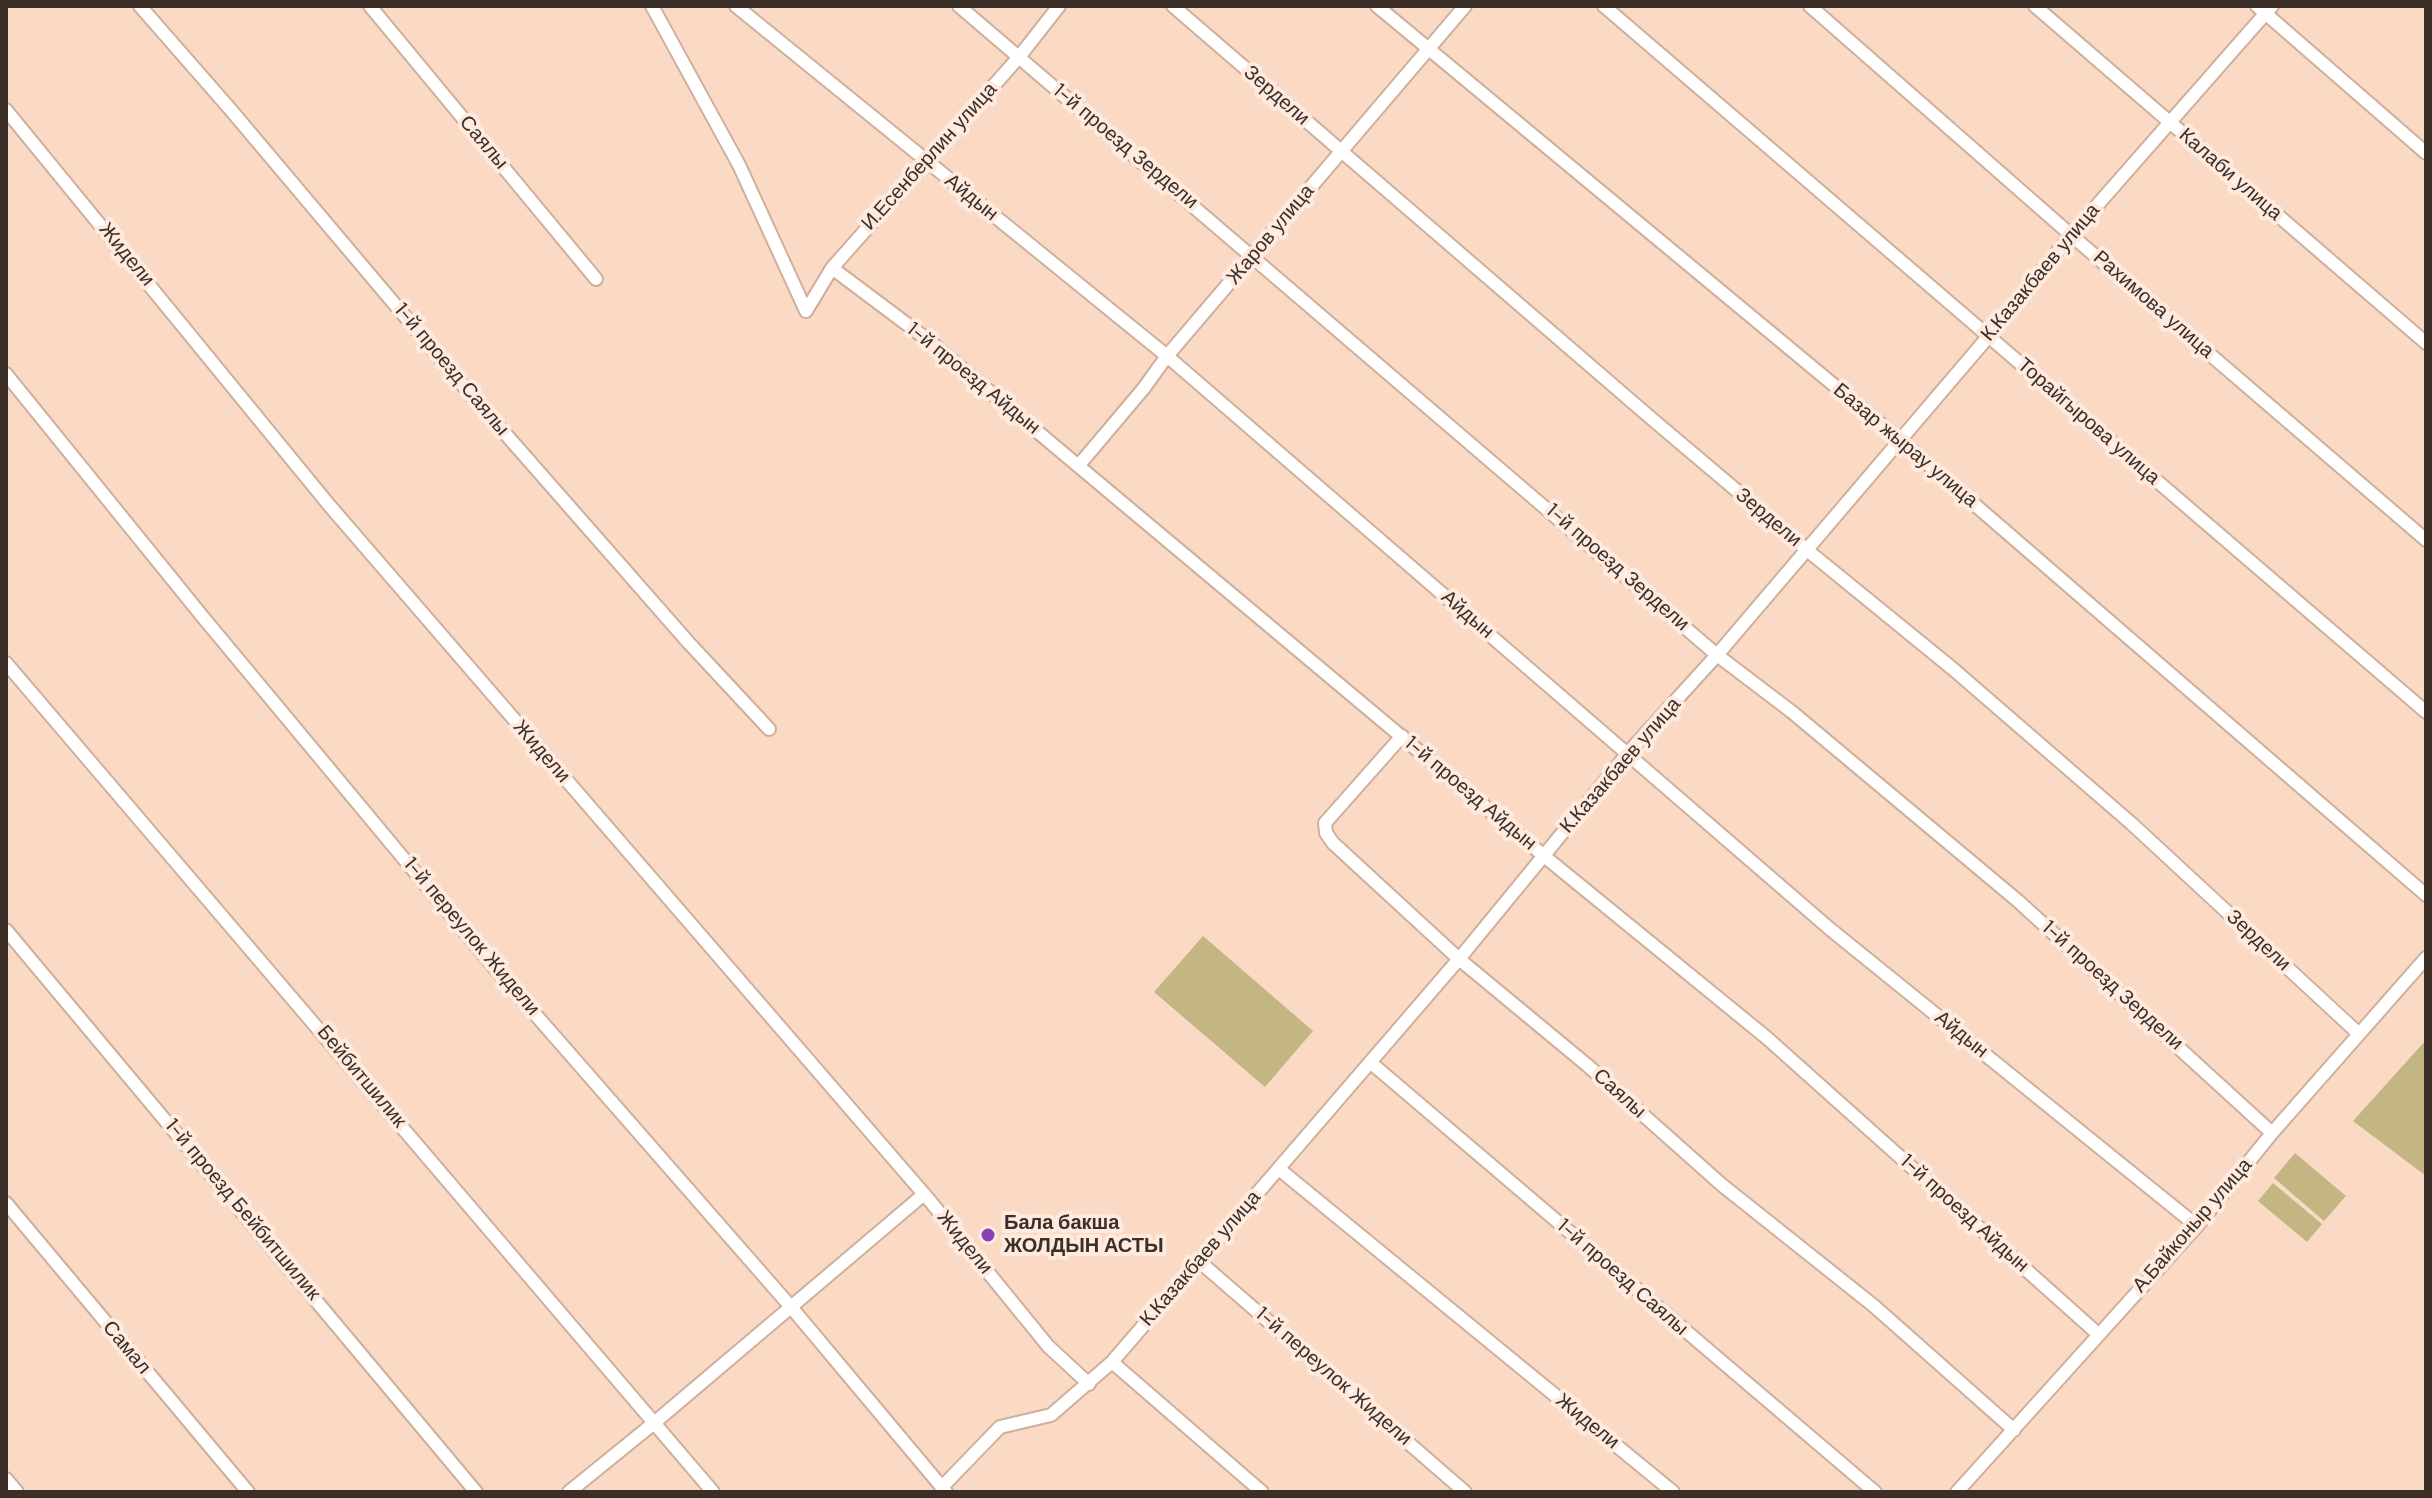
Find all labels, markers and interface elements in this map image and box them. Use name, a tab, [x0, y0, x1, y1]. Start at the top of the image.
street label: Зердели	[1238, 61, 1314, 131]
street label: И.Есенберлин улица	[857, 78, 1003, 236]
street label: 1-й проезд Зердели	[1048, 79, 1202, 215]
street label: Саялы	[454, 111, 512, 175]
street label: Калаби улица	[2174, 124, 2286, 226]
street label: Айдын	[940, 169, 1002, 227]
street label: Жаров улица	[1222, 180, 1320, 290]
street label: К.Казакбаев улица	[1977, 199, 2105, 347]
street label: Жидели	[93, 218, 159, 292]
street label: Рахимова улица	[2088, 246, 2218, 364]
street label: 1-й проезд Саялы	[389, 299, 513, 441]
street label: 1-й проезд Айдын	[901, 318, 1045, 440]
street label: Торайгырова улица	[2012, 354, 2164, 490]
street label: Базар жырау улица	[1828, 379, 1982, 513]
street label: Зердели	[1730, 483, 1806, 553]
street label: 1-й проезд Зердели	[1540, 499, 1694, 637]
street label: Айдын	[1436, 586, 1498, 644]
street label: К.Казакбаев улица	[1556, 693, 1686, 839]
street label: Жидели	[507, 716, 575, 788]
street label: 1-й проезд Айдын	[1399, 732, 1541, 856]
street label: 1-й переулок Жидели	[398, 853, 544, 1021]
street label: Зердели	[2221, 905, 2295, 977]
street label: 1-й проезд Зердели	[2036, 916, 2188, 1056]
street label: Айдын	[1930, 1006, 1992, 1064]
street label: Бейбитшилик	[311, 1021, 411, 1133]
street label: Саялы	[1588, 1064, 1650, 1124]
street label: 1-й проезд Бейбитшилик	[159, 1115, 325, 1305]
street label: 1-й проезд Айдын	[1895, 1150, 2033, 1278]
street label: А.Байконыр улица	[2128, 1154, 2258, 1298]
street label: К.Казакбаев улица	[1136, 1186, 1266, 1332]
street label: Жидели	[931, 1206, 997, 1280]
place label: Бала бакша ЖОЛДЫН АСТЫ	[1004, 1212, 1164, 1259]
street label: 1-й проезд Саялы	[1552, 1215, 1692, 1341]
marker: Бала бакша ЖОЛДЫН АСТЫ	[979, 1226, 997, 1244]
street label: 1-й переулок Жидели	[1250, 1303, 1416, 1451]
street label: Самал	[97, 1316, 155, 1380]
street label: Жидели	[1550, 1389, 1624, 1455]

